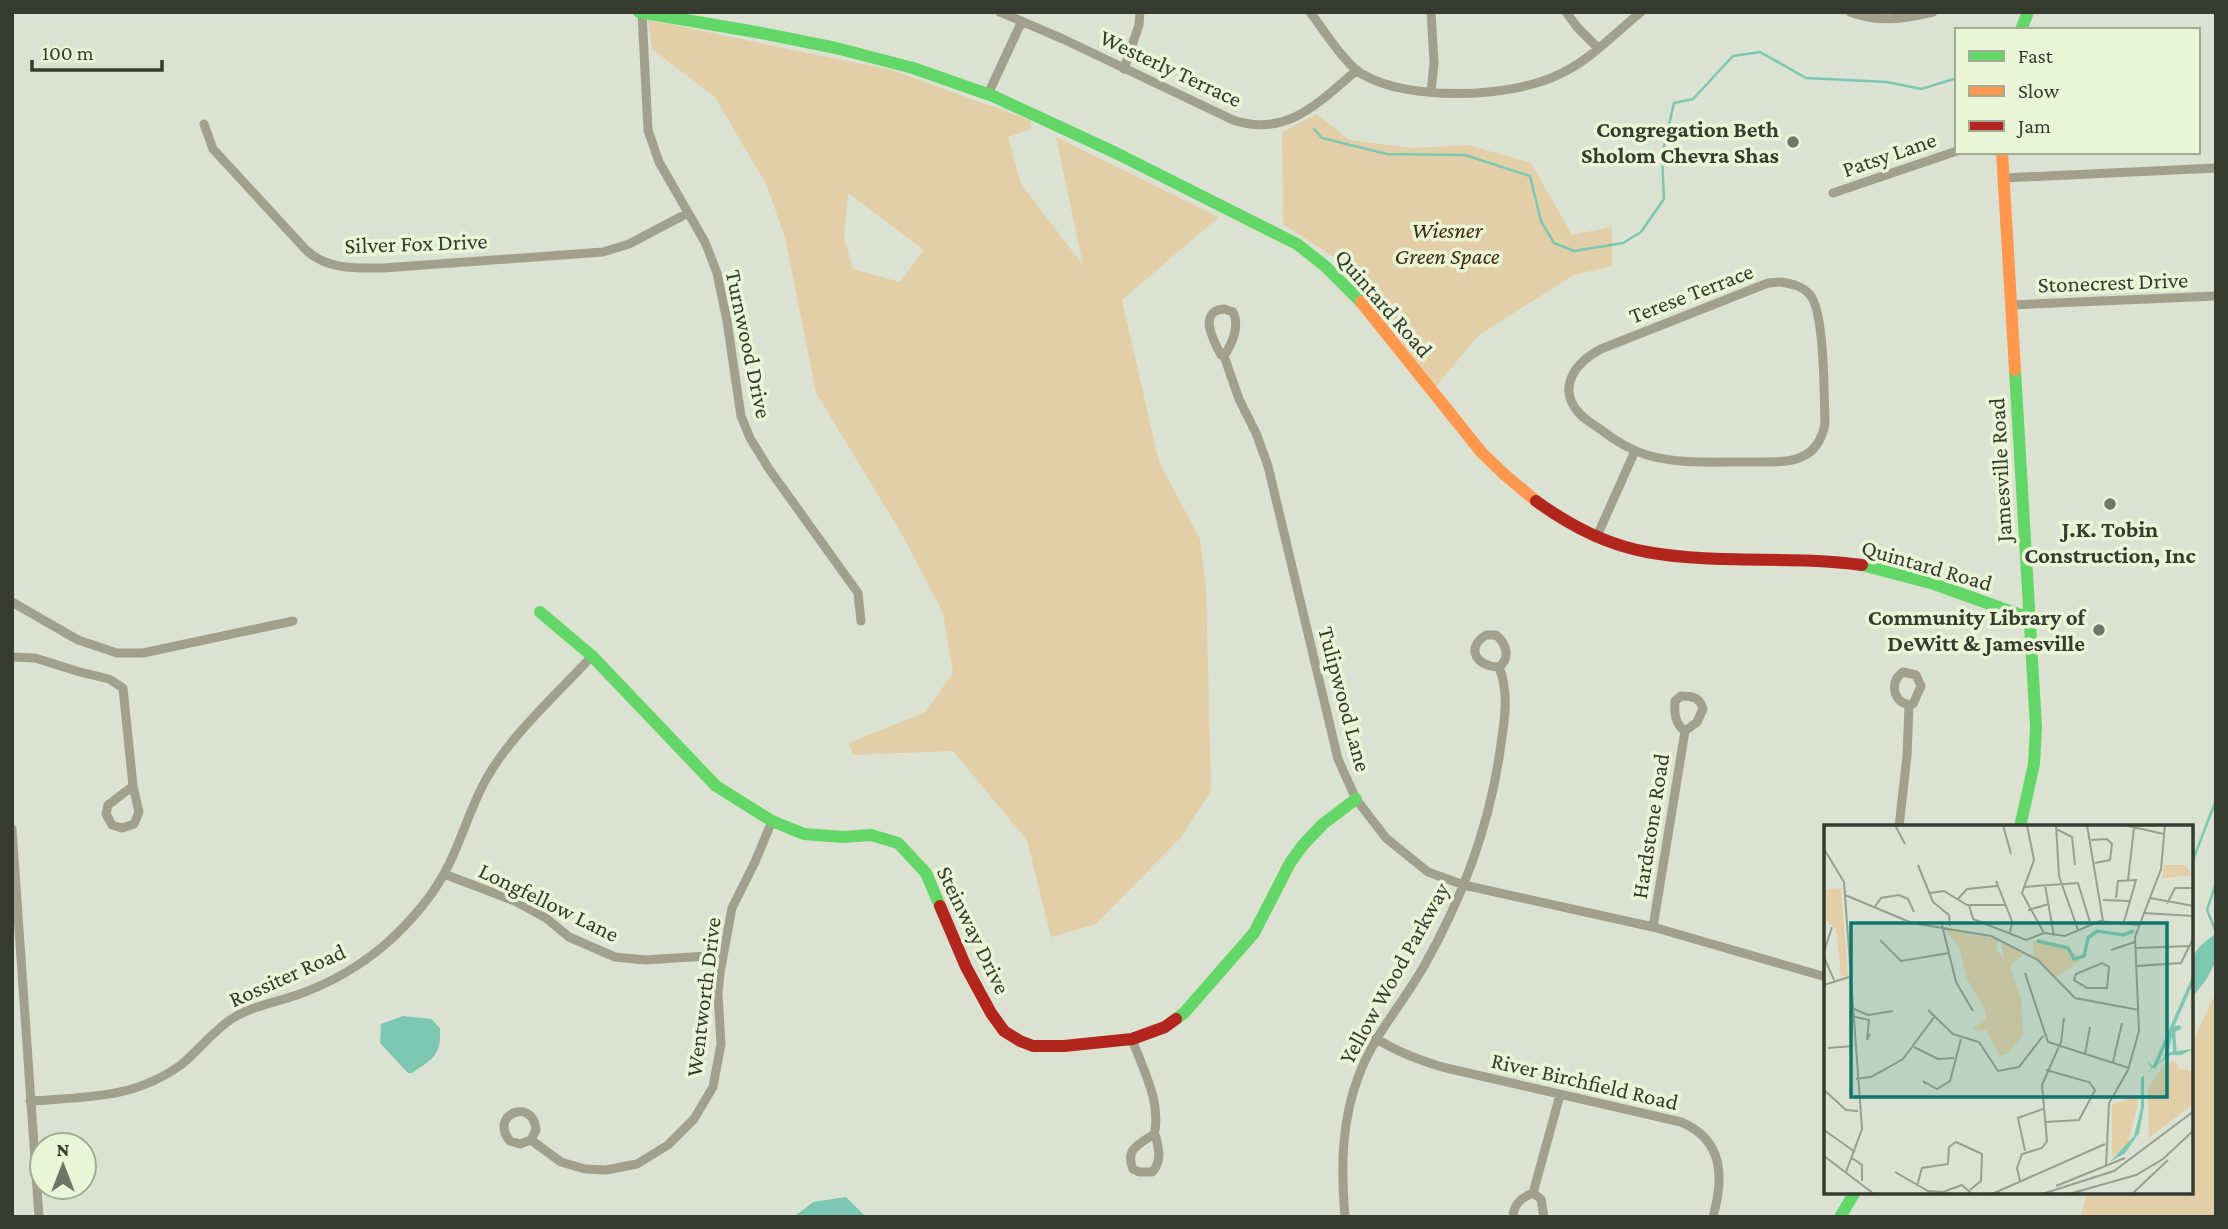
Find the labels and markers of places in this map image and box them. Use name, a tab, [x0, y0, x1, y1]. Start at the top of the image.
place label: Congregation Beth Sholom Chevra Shas	[1581, 116, 1779, 168]
marker: Congregation Beth Sholom Chevra Shas	[1785, 134, 1801, 150]
marker: J.K. Tobin Construction, Inc	[2102, 496, 2118, 512]
place label: J.K. Tobin Construction, Inc	[2024, 516, 2196, 568]
place label: Community Library of DeWitt & Jamesville	[1868, 604, 2087, 656]
marker: Community Library of DeWitt & Jamesville	[2091, 622, 2107, 638]

